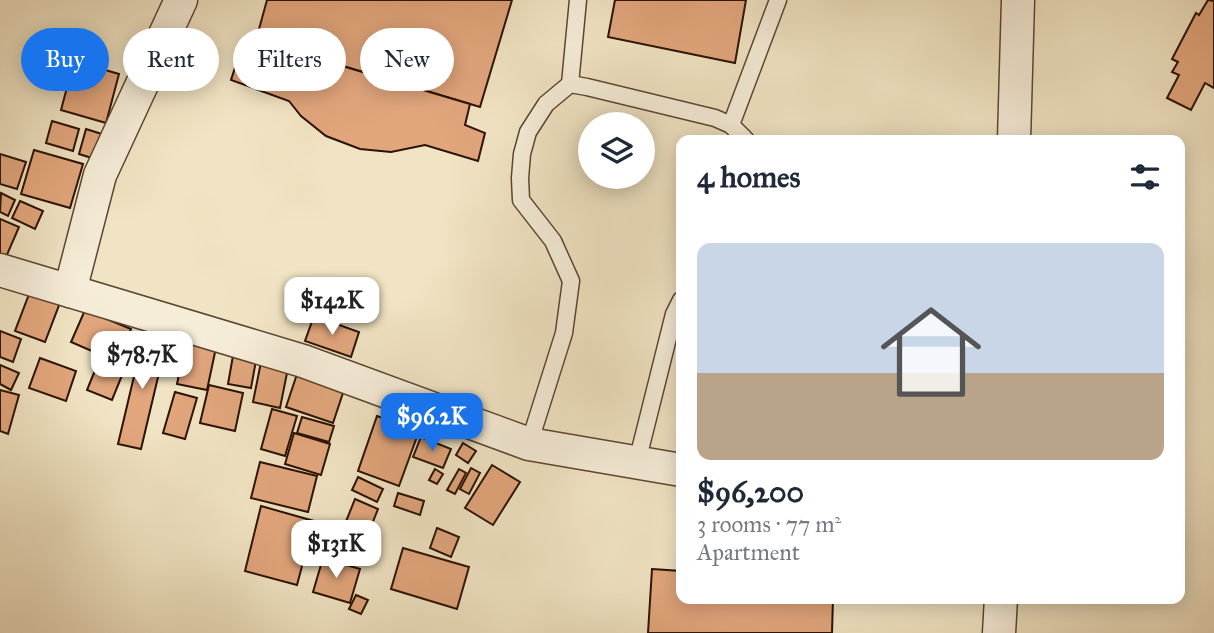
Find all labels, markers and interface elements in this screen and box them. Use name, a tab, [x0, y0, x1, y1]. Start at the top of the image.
chip: Buy	[21, 28, 109, 91]
chip: Rent	[123, 28, 219, 91]
chip: Filters	[233, 28, 346, 91]
chip: New	[360, 28, 454, 91]
map controls	[578, 112, 655, 189]
button: layers	[578, 112, 655, 189]
icon: filters	[1126, 158, 1164, 196]
text: 4 homes	[697, 159, 801, 195]
pin: $142K	[283, 278, 381, 337]
text: $142K	[300, 286, 364, 314]
icon: home	[868, 289, 994, 415]
pin: $78.7K	[85, 332, 199, 391]
text: $78.7K	[107, 340, 177, 368]
pin: $96.2K	[375, 393, 489, 453]
text: $96.2K	[397, 402, 467, 430]
text: $96,200	[697, 474, 804, 510]
text: 3 rooms · 77 m²	[697, 510, 841, 538]
pin: $131K	[287, 520, 385, 580]
text: $131K	[307, 529, 365, 557]
text: Apartment	[697, 538, 800, 566]

